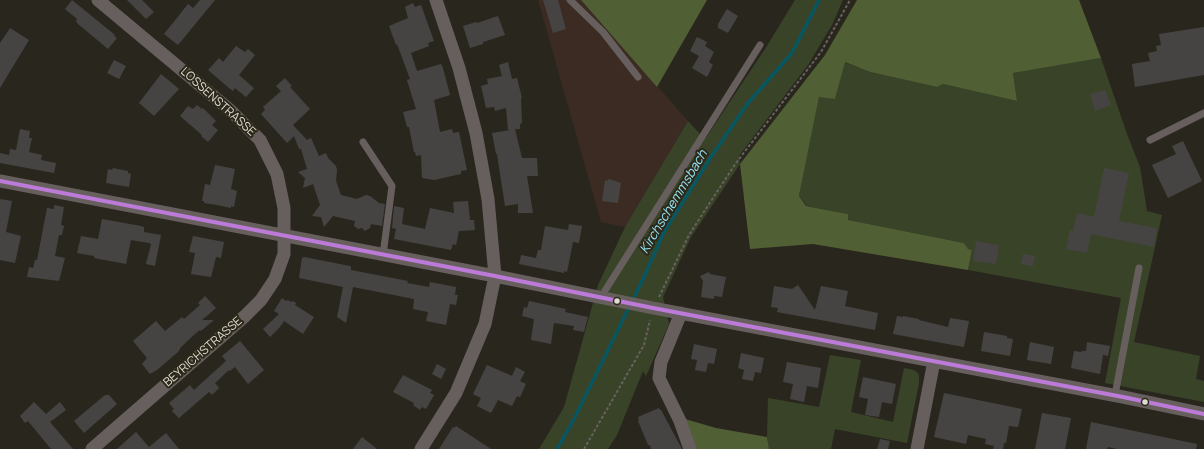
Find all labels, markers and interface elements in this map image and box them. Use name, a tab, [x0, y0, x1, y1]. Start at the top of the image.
street label: LOSSENSTRASSE	[178, 65, 258, 139]
water label: Kirchschemmsbach	[637, 147, 711, 257]
unlabelled marker	[612, 296, 622, 306]
street label: BEYRICHSTRASSE	[161, 314, 245, 390]
unlabelled marker	[1140, 397, 1150, 407]

